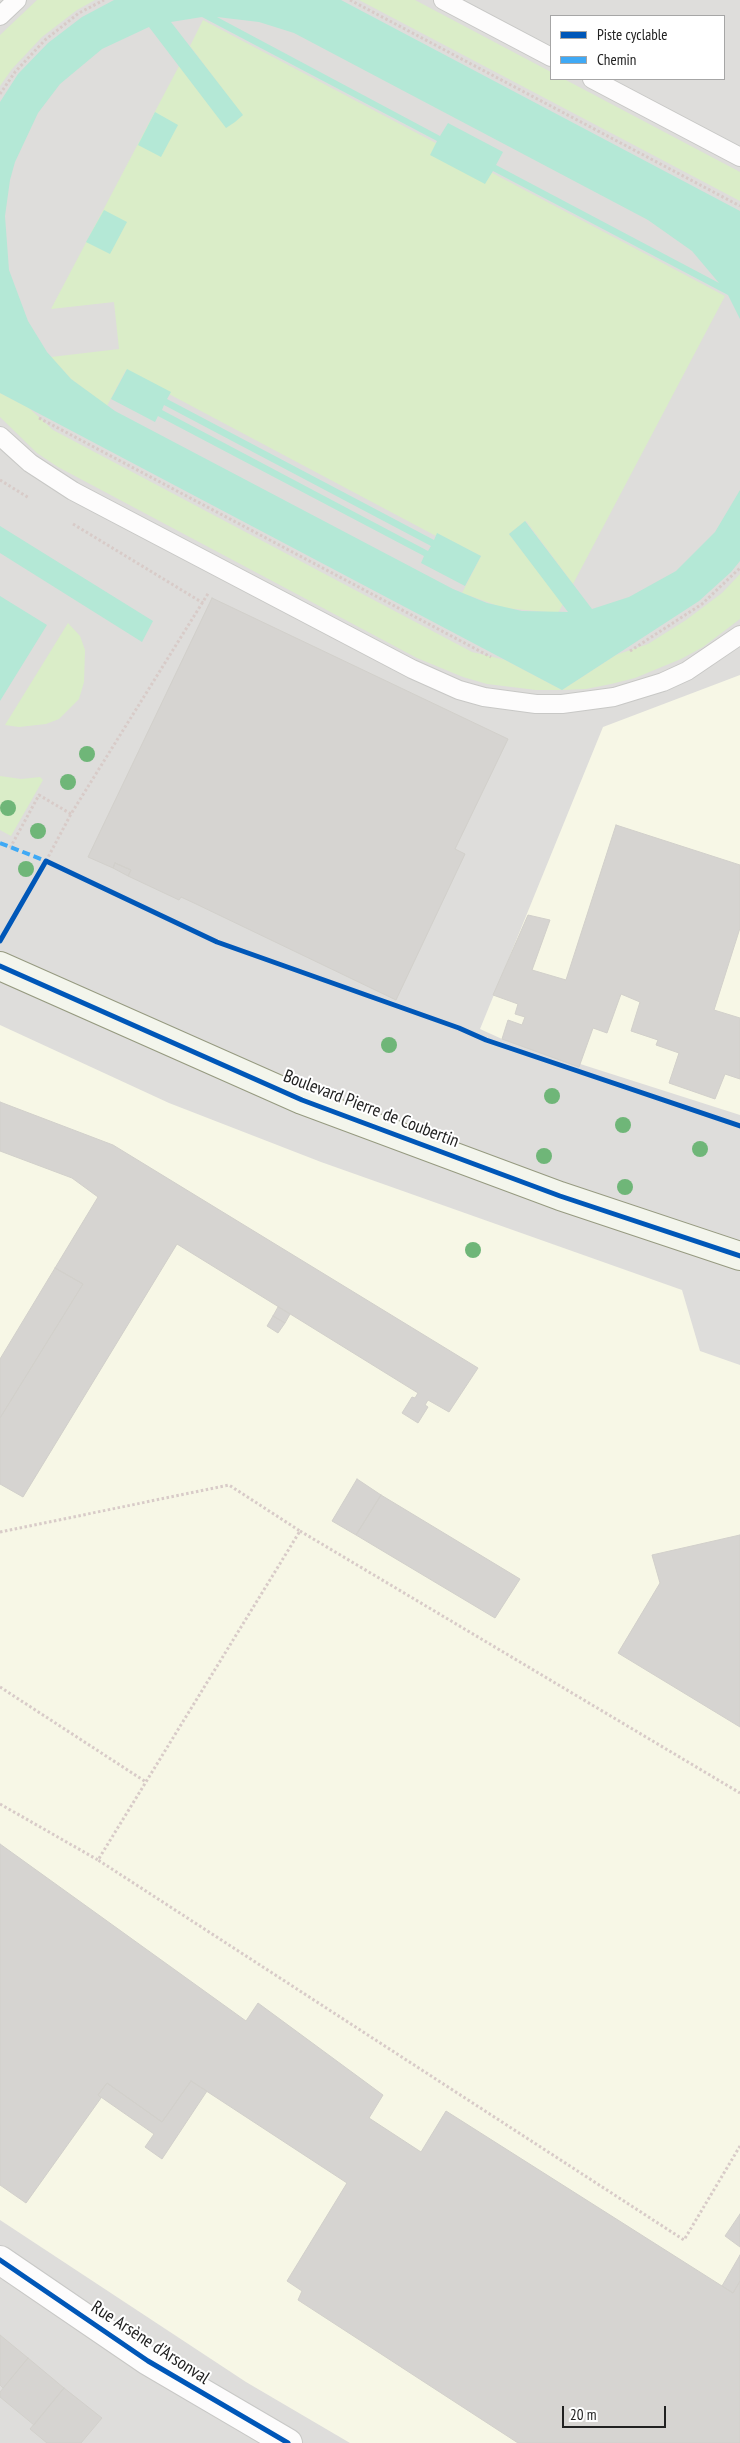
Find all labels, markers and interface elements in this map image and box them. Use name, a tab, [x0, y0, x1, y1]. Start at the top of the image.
legend	[550, 15, 725, 80]
text: Piste cyclable	[597, 25, 667, 44]
text: Chemin	[597, 50, 636, 69]
street label: Boulevard Pierre de Coubertin	[280, 1066, 462, 1152]
street label: Rue Arsène d'Arsonval	[87, 2297, 213, 2389]
scale bar	[565, 2396, 669, 2428]
text: 20 m	[570, 2405, 596, 2424]

